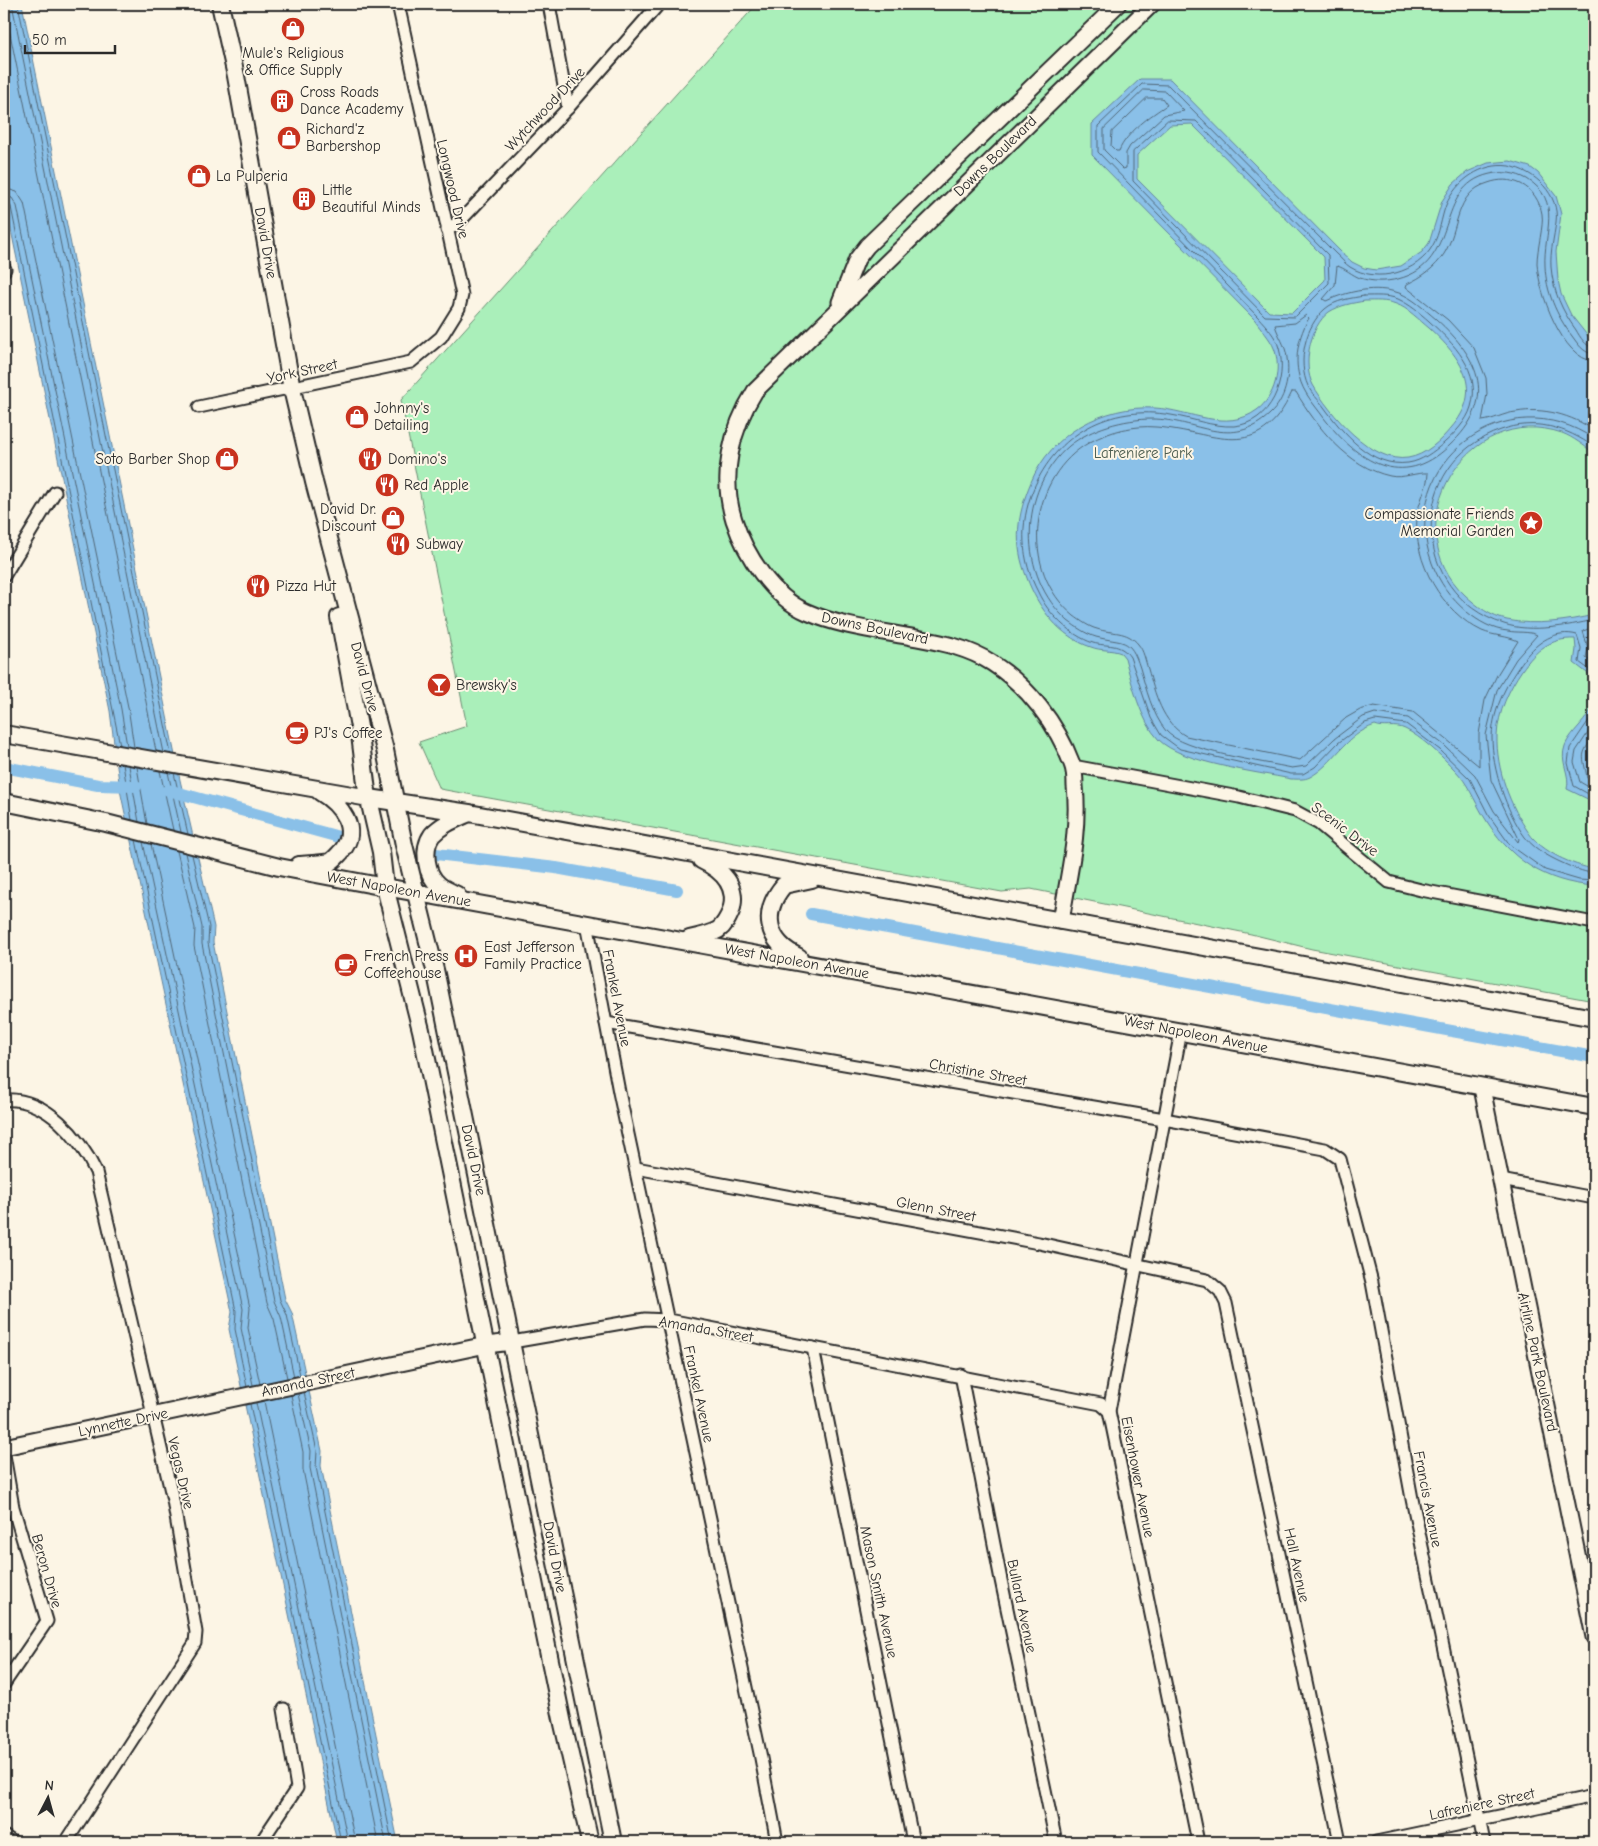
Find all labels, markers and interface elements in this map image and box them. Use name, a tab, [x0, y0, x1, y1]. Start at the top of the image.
shop icon: Mule's Religious & Office Supply	[280, 16, 306, 42]
scale bar	[25, 22, 115, 54]
text: 50 m	[32, 31, 67, 49]
place label: Mule's Religious & Office Supply	[242, 44, 344, 79]
street label: Wytchwood Drive	[501, 63, 589, 155]
place label: Cross Roads Dance Academy	[300, 83, 404, 118]
building icon: Cross Roads Dance Academy	[269, 88, 295, 114]
street label: Downs Boulevard	[950, 112, 1040, 200]
place label: Richard'z Barbershop	[306, 120, 381, 155]
shop icon: Richard'z Barbershop	[276, 125, 302, 151]
street label: Longwood Drive	[433, 138, 473, 241]
shop icon: La Pulperia	[186, 163, 212, 189]
place label: La Pulperia	[216, 167, 288, 185]
place label: Little Beautiful Minds	[322, 181, 421, 216]
building icon: Little Beautiful Minds	[291, 186, 317, 212]
street label: David Drive	[251, 206, 281, 281]
street label: York Street	[265, 355, 340, 387]
place label: Johnny's Detailing	[374, 399, 429, 434]
shop icon: Johnny's Detailing	[344, 404, 370, 430]
park label: Lafreniere Park	[1094, 444, 1193, 462]
shop icon: Soto Barber Shop	[214, 446, 240, 472]
restaurant icon: Domino's	[357, 446, 383, 472]
place label: Soto Barber Shop	[95, 450, 210, 468]
place label: Domino's	[388, 450, 447, 468]
restaurant icon: Red Apple	[374, 472, 400, 498]
place label: Red Apple	[404, 476, 469, 494]
place label: David Dr. Discount	[320, 500, 377, 535]
shop icon: David Dr. Discount	[380, 505, 406, 531]
place label: Compassionate Friends Memorial Garden	[1364, 505, 1514, 540]
place icon: Compassionate Friends Memorial Garden	[1518, 510, 1544, 536]
restaurant icon: Subway	[385, 531, 411, 557]
place label: Subway	[416, 535, 463, 553]
restaurant icon: Pizza Hut	[245, 573, 271, 599]
place label: Pizza Hut	[276, 577, 337, 595]
street label: Downs Boulevard	[820, 608, 930, 648]
street label: David Drive	[347, 640, 383, 715]
bar icon: Brewsky's	[426, 672, 452, 698]
place label: Brewsky's	[456, 676, 517, 694]
cafe icon: PJ's Coffee	[284, 720, 310, 746]
place label: PJ's Coffee	[314, 724, 383, 742]
street label: Scenic Drive	[1308, 798, 1382, 860]
street label: West Napoleon Avenue	[325, 867, 473, 911]
place label: East Jefferson Family Practice	[484, 938, 582, 973]
street label: West Napoleon Avenue	[723, 939, 871, 983]
hospital icon: East Jefferson Family Practice	[453, 943, 479, 969]
place label: French Press Coffeehouse	[364, 947, 448, 982]
street label: Frankel Avenue	[599, 948, 635, 1049]
cafe icon: French Press Coffeehouse	[333, 952, 359, 978]
street label: West Napoleon Avenue	[1122, 1011, 1270, 1057]
street label: Christine Street	[928, 1055, 1029, 1090]
street label: David Drive	[458, 1123, 490, 1198]
street label: Glenn Street	[895, 1192, 978, 1226]
street label: Airline Park Boulevard	[1514, 1291, 1562, 1433]
street label: Amanda Street	[657, 1312, 755, 1346]
street label: Frankel Avenue	[680, 1344, 718, 1445]
street label: Amanda Street	[259, 1363, 357, 1401]
street label: Lynnette Drive	[76, 1404, 170, 1440]
street label: Eisenhower Avenue	[1117, 1415, 1159, 1540]
street label: Vegas Drive	[164, 1435, 198, 1511]
street label: Francis Avenue	[1410, 1449, 1446, 1549]
street label: David Drive	[539, 1520, 571, 1595]
street label: Mason Smith Avenue	[856, 1524, 902, 1660]
street label: Hall Avenue	[1280, 1526, 1314, 1604]
street label: Beron Drive	[28, 1532, 66, 1610]
street label: Bullard Avenue	[1003, 1557, 1041, 1655]
north arrow	[22, 1774, 72, 1824]
text: N	[44, 1777, 55, 1794]
street label: Lafreniere Street	[1428, 1784, 1537, 1824]

